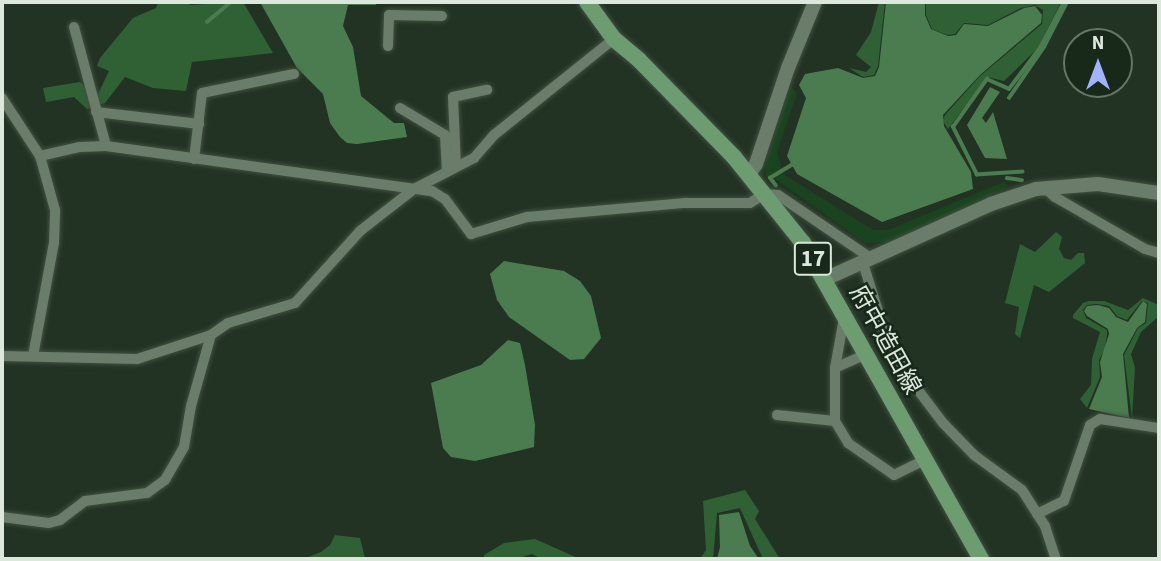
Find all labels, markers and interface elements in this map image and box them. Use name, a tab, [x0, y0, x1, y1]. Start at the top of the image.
north arrow	[1063, 28, 1133, 98]
text: N	[1092, 30, 1104, 57]
road number: 17	[794, 240, 832, 278]
street label: 府中造田線	[843, 281, 927, 399]

